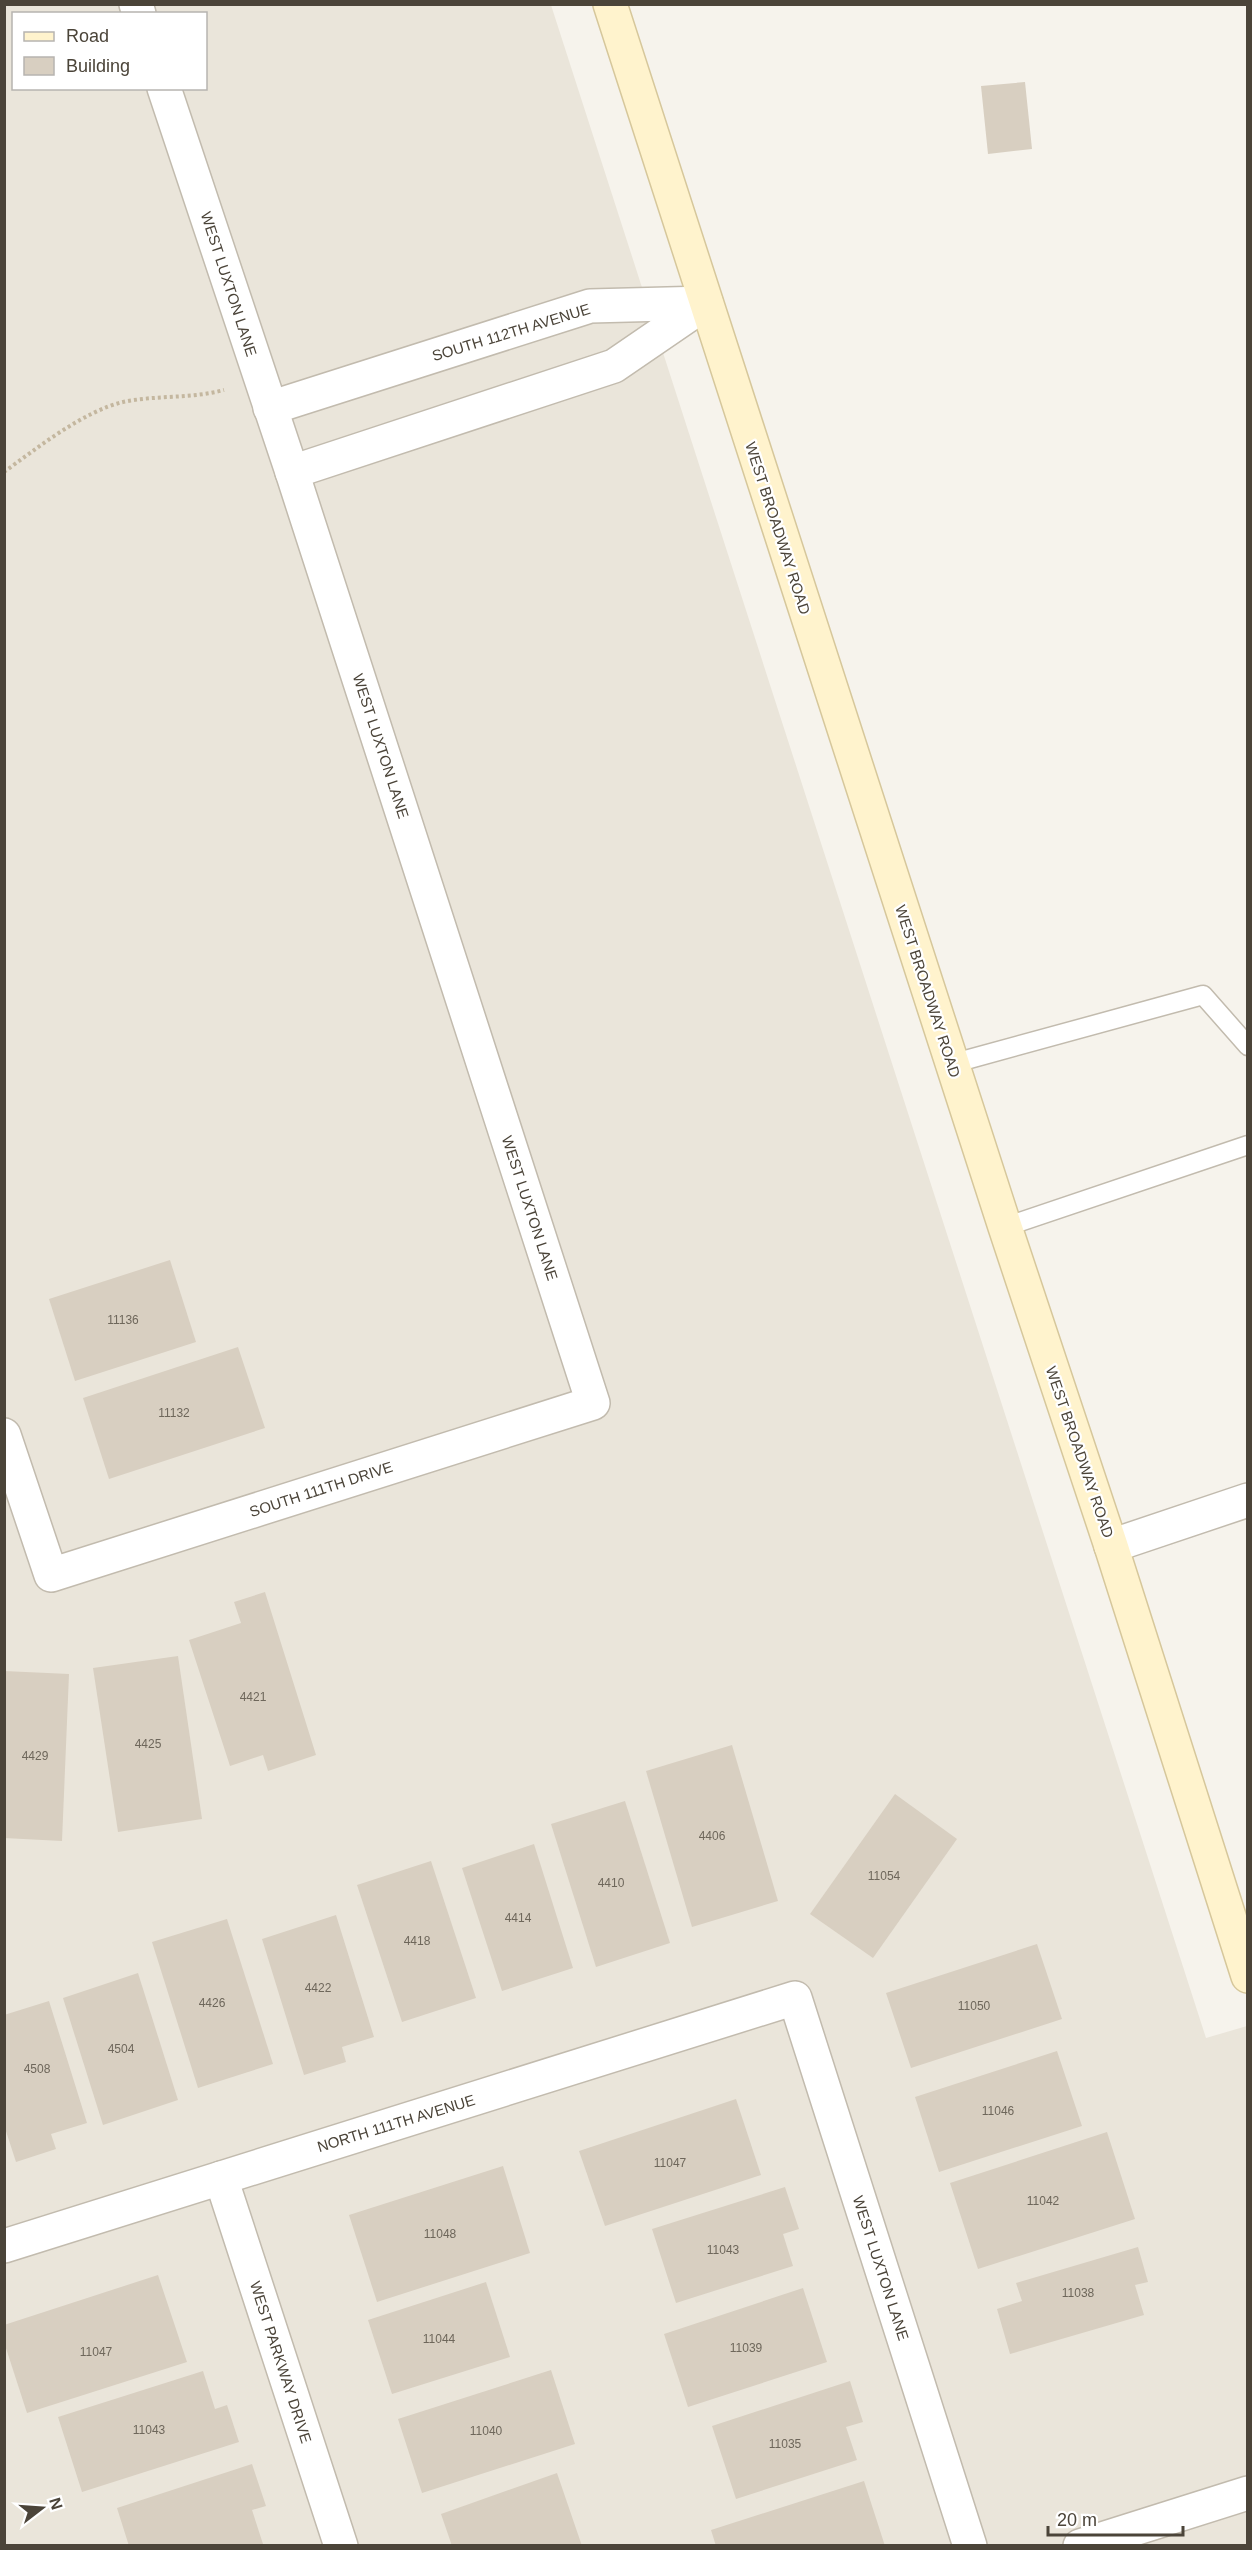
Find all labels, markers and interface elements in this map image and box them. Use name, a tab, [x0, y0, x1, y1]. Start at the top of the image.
legend	[12, 12, 207, 90]
text: Road	[66, 26, 109, 46]
text: Building	[66, 56, 130, 76]
street label: WEST LUXTON LANE	[198, 209, 260, 359]
street label: SOUTH 112TH AVENUE	[430, 300, 592, 364]
street label: WEST BROADWAY ROAD	[742, 440, 814, 617]
street label: WEST LUXTON LANE	[350, 671, 412, 821]
street label: WEST BROADWAY ROAD	[892, 903, 964, 1080]
street label: WEST LUXTON LANE	[499, 1133, 561, 1283]
house number: 11136	[107, 1313, 139, 1327]
street label: WEST BROADWAY ROAD	[1043, 1364, 1117, 1540]
house number: 11132	[158, 1406, 190, 1420]
street label: SOUTH 111TH DRIVE	[247, 1458, 395, 1520]
house number: 4421	[240, 1690, 267, 1704]
house number: 4425	[135, 1737, 162, 1751]
house number: 4429	[22, 1749, 49, 1763]
house number: 4406	[699, 1829, 726, 1843]
house number: 11054	[868, 1869, 901, 1883]
house number: 4410	[598, 1876, 625, 1890]
house number: 4414	[505, 1911, 532, 1925]
house number: 4418	[404, 1934, 431, 1948]
house number: 4422	[305, 1981, 332, 1995]
house number: 4426	[199, 1996, 226, 2010]
house number: 11050	[958, 1999, 991, 2013]
house number: 4504	[108, 2042, 135, 2056]
house number: 4508	[24, 2062, 51, 2076]
street label: NORTH 111TH AVENUE	[315, 2091, 477, 2155]
house number: 11046	[982, 2104, 1015, 2118]
house number: 11047	[654, 2156, 687, 2170]
street label: WEST LUXTON LANE	[850, 2193, 912, 2343]
house number: 11042	[1027, 2194, 1060, 2208]
house number: 11048	[424, 2227, 457, 2241]
house number: 11043	[707, 2243, 740, 2257]
street label: WEST PARKWAY DRIVE	[247, 2279, 315, 2445]
house number: 11038	[1062, 2286, 1095, 2300]
house number: 11044	[423, 2332, 456, 2346]
house number: 11039	[730, 2341, 763, 2355]
house number: 11047	[80, 2345, 113, 2359]
house number: 11043	[133, 2423, 166, 2437]
house number: 11040	[470, 2424, 503, 2438]
house number: 11035	[769, 2437, 802, 2451]
north arrow	[12, 2478, 72, 2538]
text: N	[46, 2496, 66, 2512]
scale bar	[1048, 2499, 1183, 2537]
text: 20 m	[1057, 2510, 1097, 2530]

